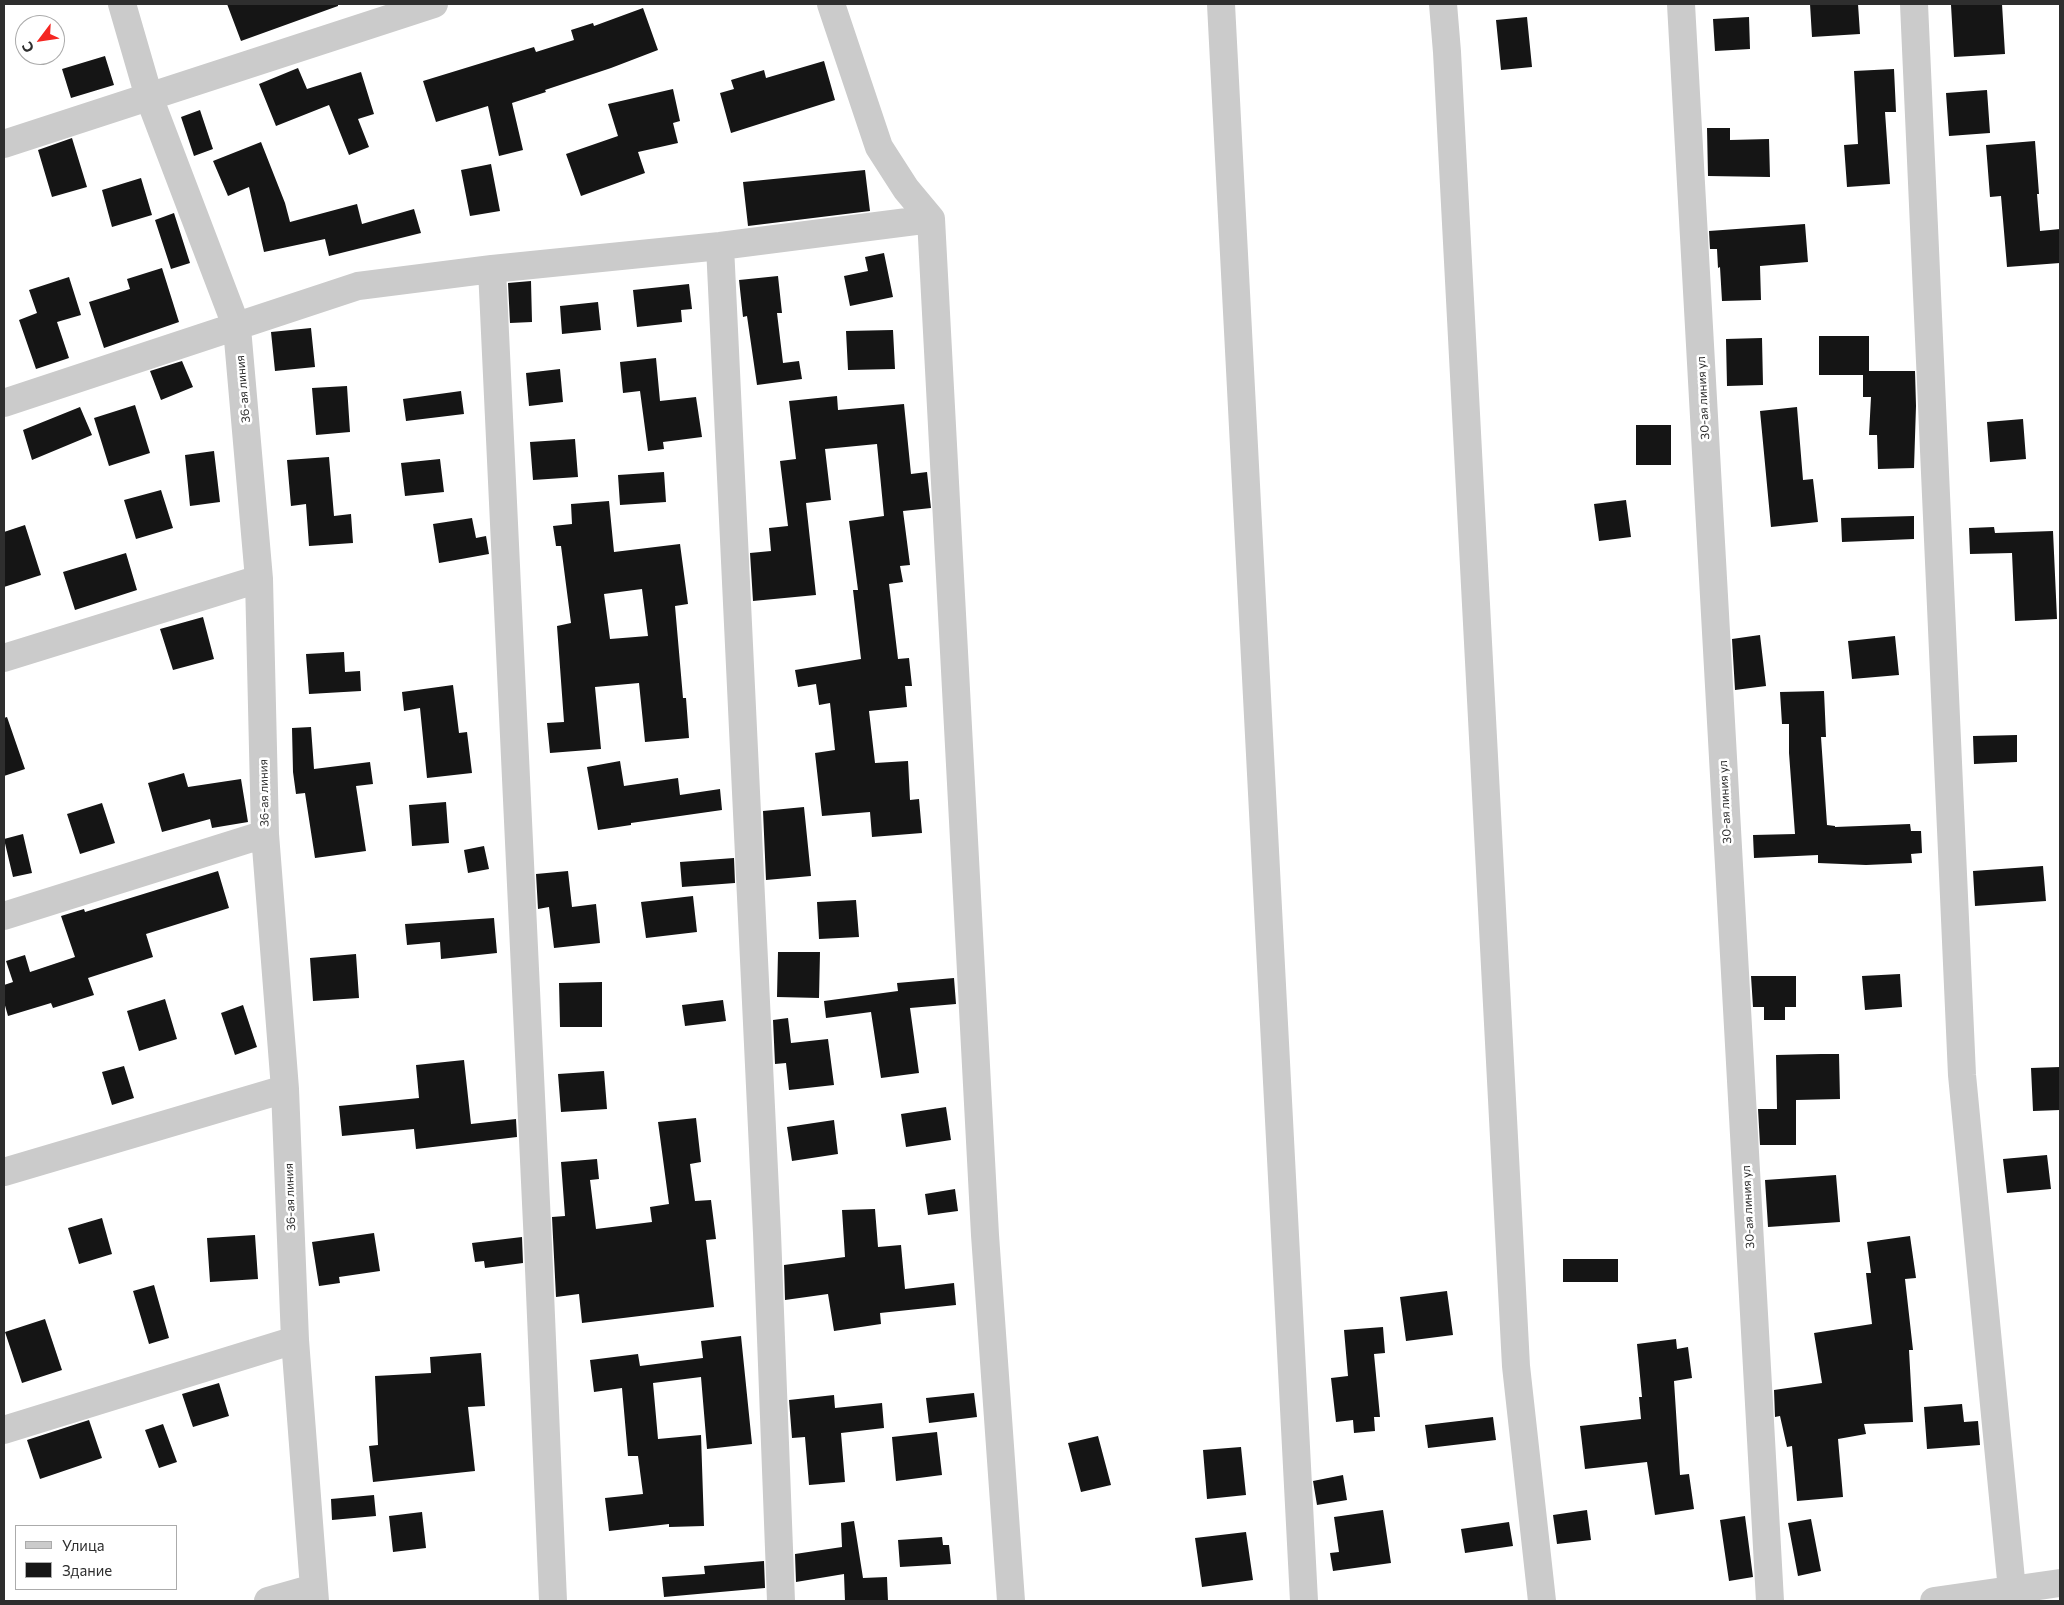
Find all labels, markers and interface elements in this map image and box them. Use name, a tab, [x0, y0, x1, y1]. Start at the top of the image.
north arrow	[15, 15, 65, 65]
text: С	[18, 39, 37, 56]
street label: 36-ая линия	[233, 355, 253, 423]
street label: 30-ая линия ул	[1694, 356, 1712, 440]
street label: 36-ая линия	[256, 759, 272, 827]
street label: 30-ая линия ул	[1716, 760, 1734, 844]
street label: 36-ая линия	[282, 1163, 298, 1231]
street label: 30-ая линия ул	[1739, 1165, 1757, 1249]
legend	[15, 1525, 178, 1590]
text: Улица	[62, 1536, 104, 1554]
text: Здание	[62, 1561, 112, 1579]

